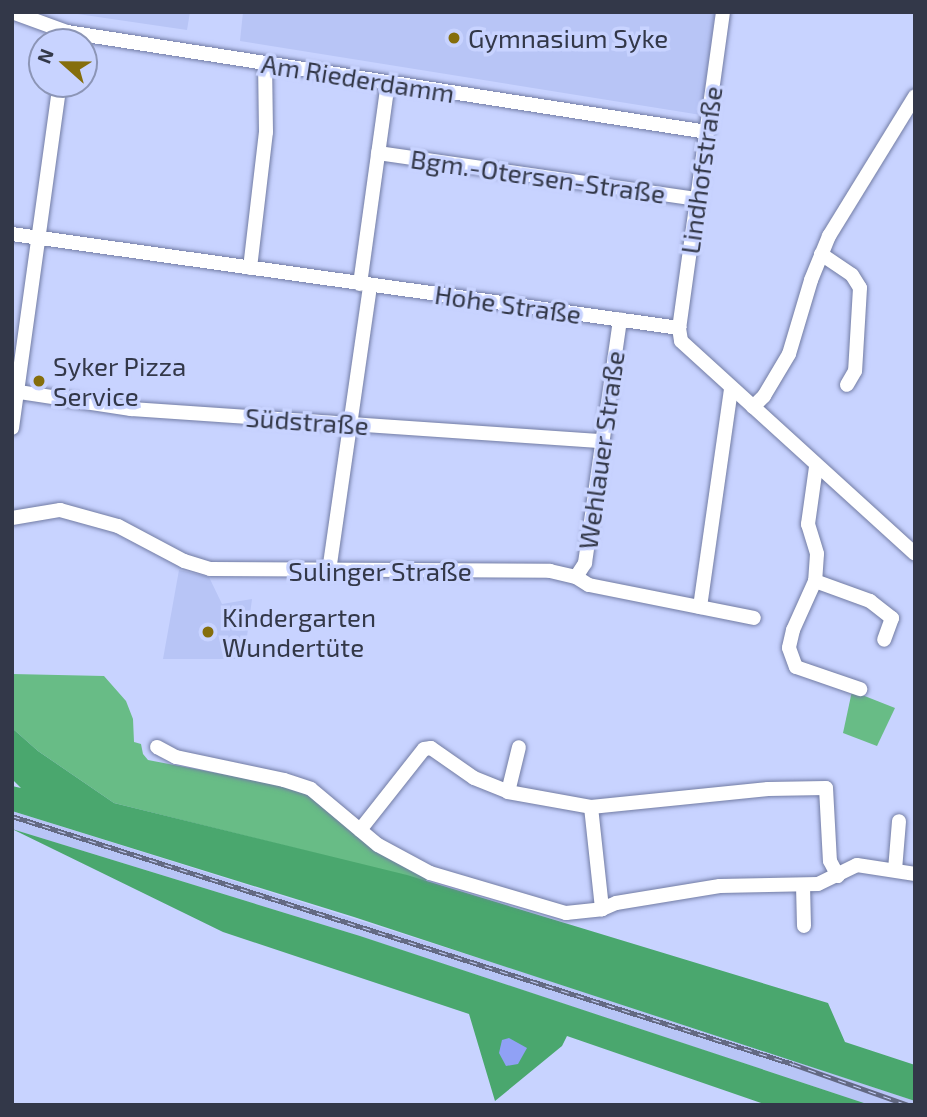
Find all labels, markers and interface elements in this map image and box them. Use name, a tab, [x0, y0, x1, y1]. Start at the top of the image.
place label: Gymnasium Syke	[468, 22, 668, 54]
north arrow	[28, 28, 98, 98]
marker: Gymnasium Syke	[446, 30, 462, 46]
text: N	[32, 45, 58, 67]
street label: Am Riederdamm	[259, 47, 457, 109]
street label: Lindhofstraße	[674, 84, 728, 256]
street label: Bgm.-Otersen-Straße	[409, 143, 667, 209]
street label: Hohe Straße	[433, 278, 583, 330]
street label: Wehlauer Straße	[572, 348, 630, 552]
place label: Syker Pizza Service	[53, 350, 187, 412]
marker: Syker Pizza Service	[31, 373, 47, 389]
street label: Südstraße	[244, 401, 370, 441]
street label: Sulinger Straße	[288, 555, 472, 587]
place label: Kindergarten Wundertüte	[222, 601, 376, 662]
marker: Kindergarten Wundertüte	[200, 624, 216, 640]

